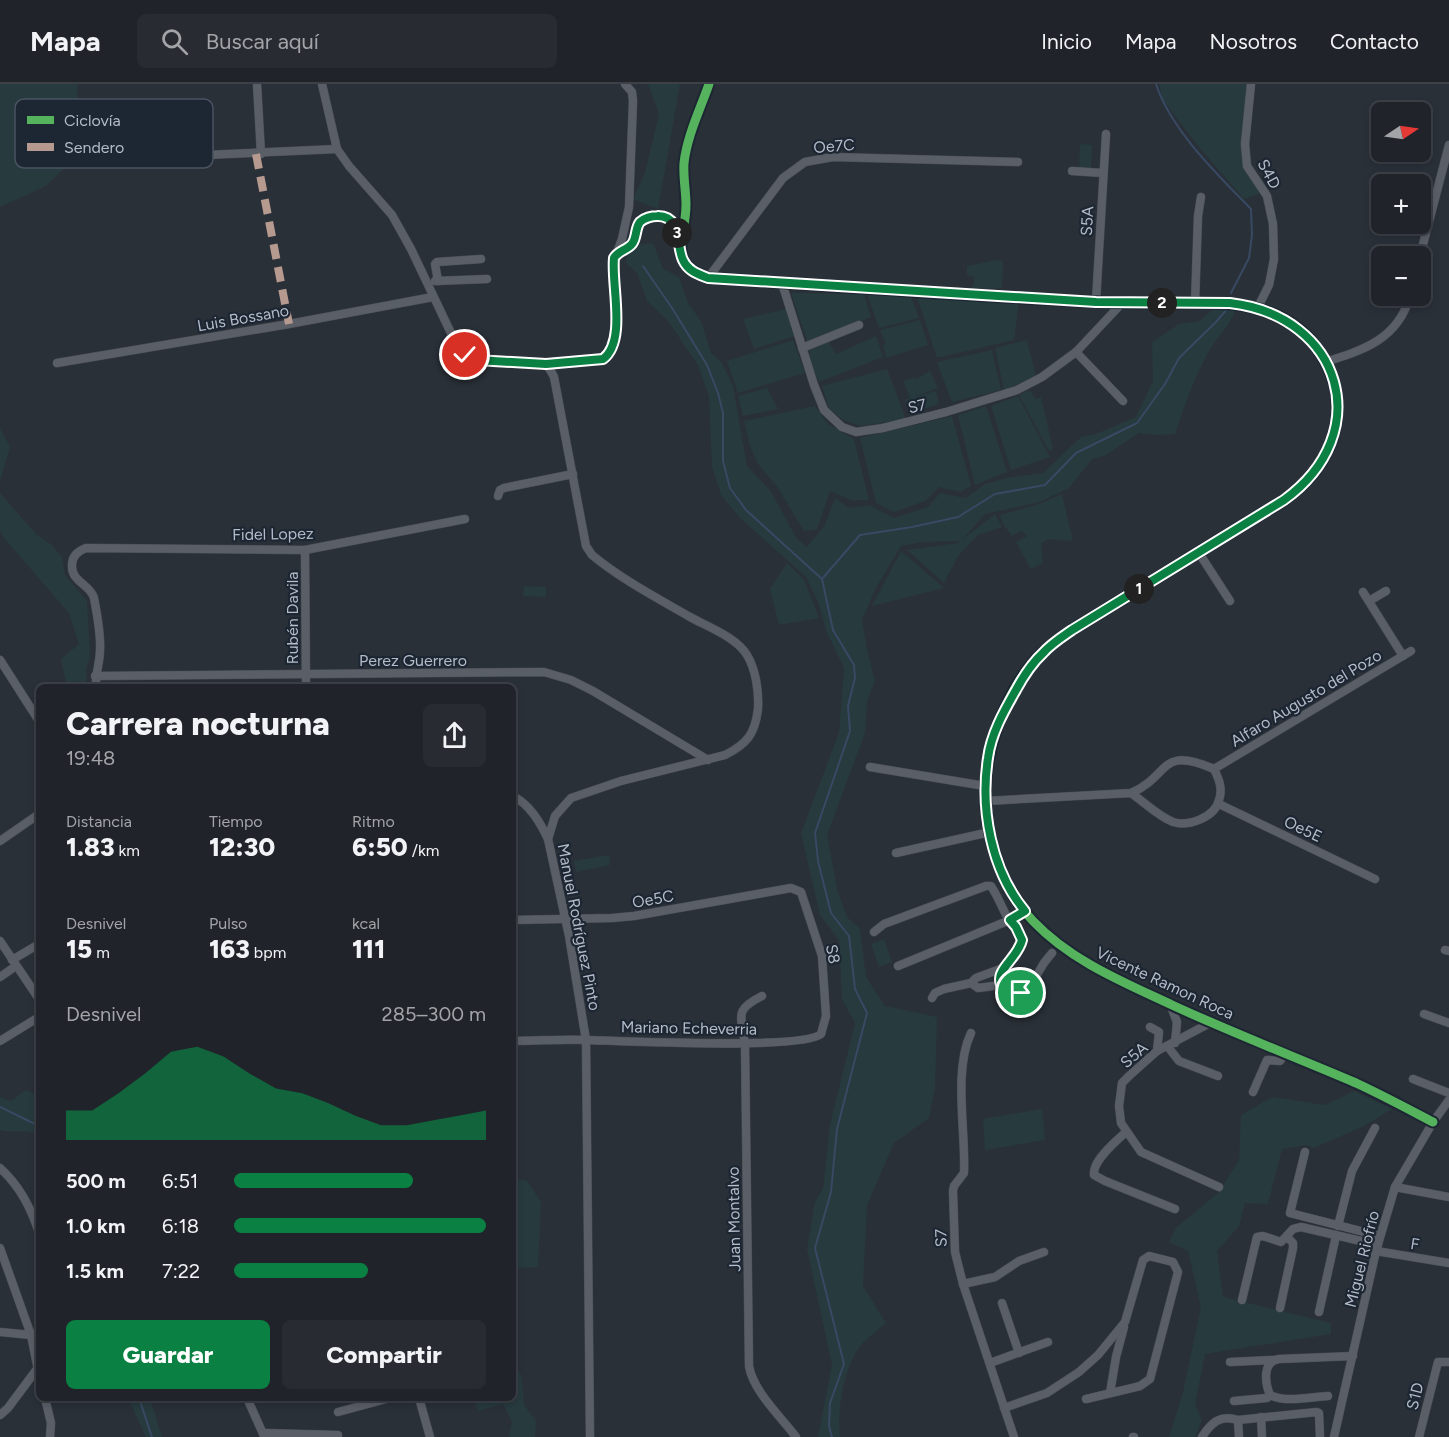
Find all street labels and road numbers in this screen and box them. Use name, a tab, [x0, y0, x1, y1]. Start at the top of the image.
street label: Oe7C	[813, 135, 855, 157]
street label: S4D	[1253, 156, 1285, 192]
street label: S5A	[1077, 205, 1097, 236]
street label: Luis Bossano	[196, 301, 290, 335]
street label: S7	[906, 394, 929, 417]
street label: Fidel Lopez	[232, 524, 314, 544]
street label: Rubén Davila	[283, 572, 302, 664]
street label: Alfaro Augusto del Pozo	[1227, 645, 1385, 751]
street label: Perez Guerrero	[359, 651, 467, 670]
street label: Oe5E	[1281, 812, 1325, 846]
street label: Manuel Rodríguez Pinto	[553, 842, 605, 1012]
street label: Oe5C	[631, 886, 675, 912]
street label: S8	[822, 943, 844, 965]
street label: Vicente Ramon Roca	[1093, 943, 1237, 1023]
street label: Mariano Echeverria	[621, 1017, 757, 1039]
street label: S5A	[1116, 1038, 1152, 1072]
street label: Juan Montalvo	[724, 1166, 744, 1272]
street label: Miguel Riofrío	[1341, 1209, 1383, 1309]
street label: S7	[931, 1228, 951, 1248]
street label: F	[1409, 1234, 1421, 1254]
street label: S1D	[1402, 1380, 1428, 1412]

